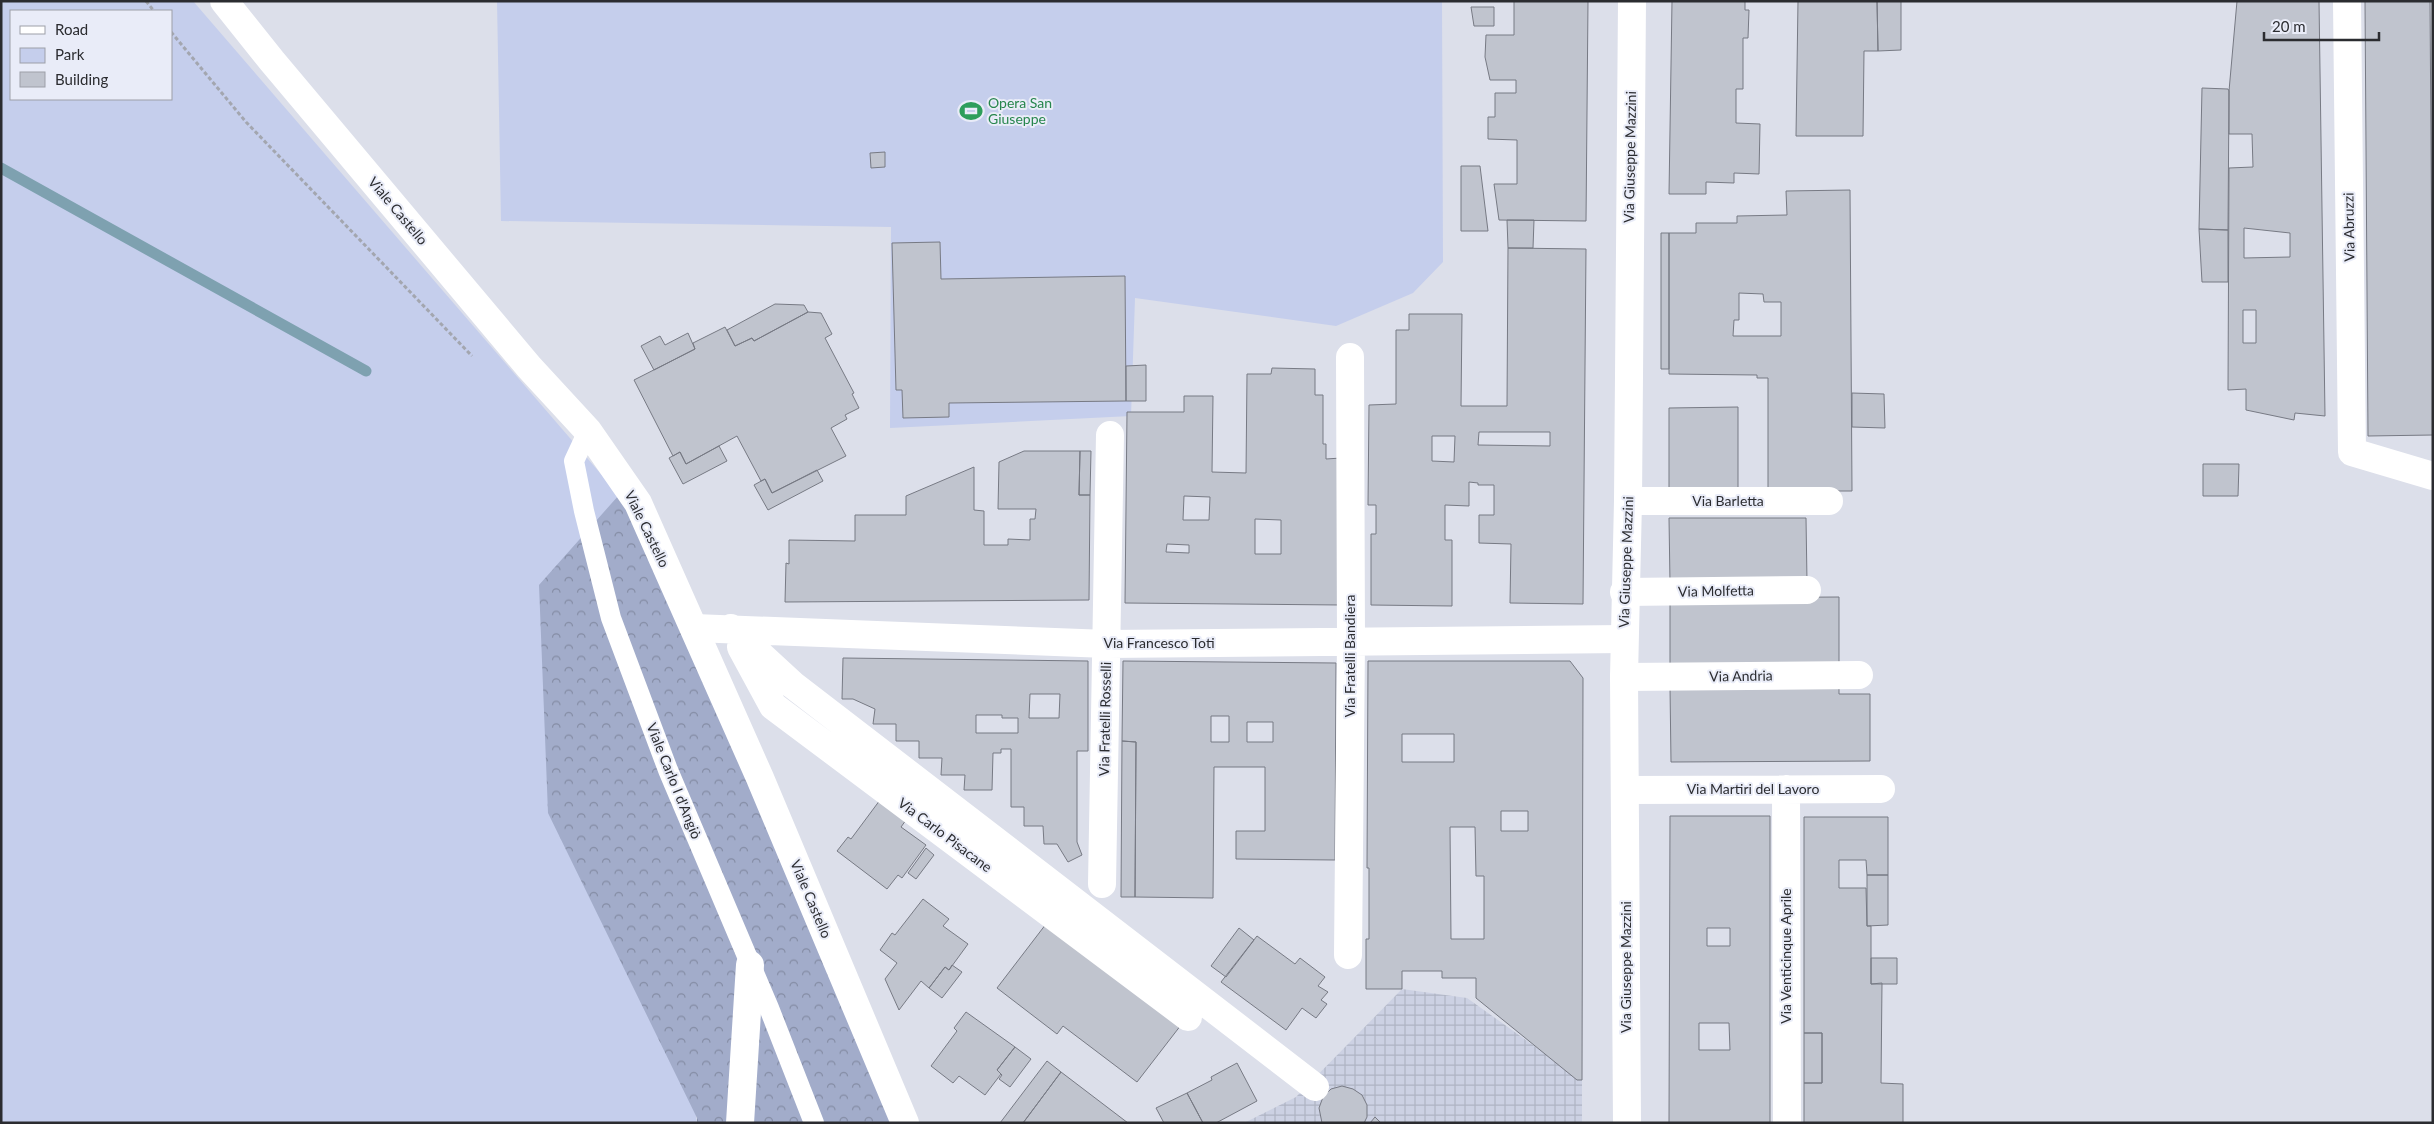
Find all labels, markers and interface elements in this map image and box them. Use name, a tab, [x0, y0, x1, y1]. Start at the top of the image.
legend	[10, 10, 172, 100]
scale bar	[2264, 10, 2379, 42]
text: 20 m	[2272, 17, 2306, 35]
text: Road	[55, 20, 88, 38]
text: Park	[55, 45, 85, 63]
text: Building	[55, 70, 108, 88]
street label: Via Giuseppe Mazzini	[1620, 91, 1639, 223]
place label: Opera San Giuseppe	[988, 94, 1052, 127]
sports icon: Opera San Giuseppe	[958, 98, 984, 124]
street label: Viale Castello	[365, 173, 432, 248]
street label: Via Abruzzi	[2339, 192, 2358, 262]
street label: Viale Castello	[622, 488, 673, 570]
street label: Via Barletta	[1692, 492, 1764, 509]
street label: Via Giuseppe Mazzini	[1615, 496, 1636, 628]
street label: Via Molfetta	[1678, 581, 1754, 600]
street label: Via Fratelli Bandiera	[1341, 595, 1358, 717]
street label: Via Francesco Toti	[1103, 634, 1215, 651]
street label: Via Fratelli Rosselli	[1095, 662, 1114, 776]
street label: Via Andria	[1709, 666, 1773, 685]
street label: Viale Carlo I d'Angiò	[643, 720, 706, 841]
street label: Via Martiri del Lavoro	[1687, 780, 1819, 797]
street label: Via Carlo Pisacane	[895, 794, 996, 875]
street label: Viale Castello	[787, 857, 836, 941]
street label: Via Venticinque Aprile	[1777, 888, 1794, 1024]
street label: Via Giuseppe Mazzini	[1617, 901, 1634, 1033]

